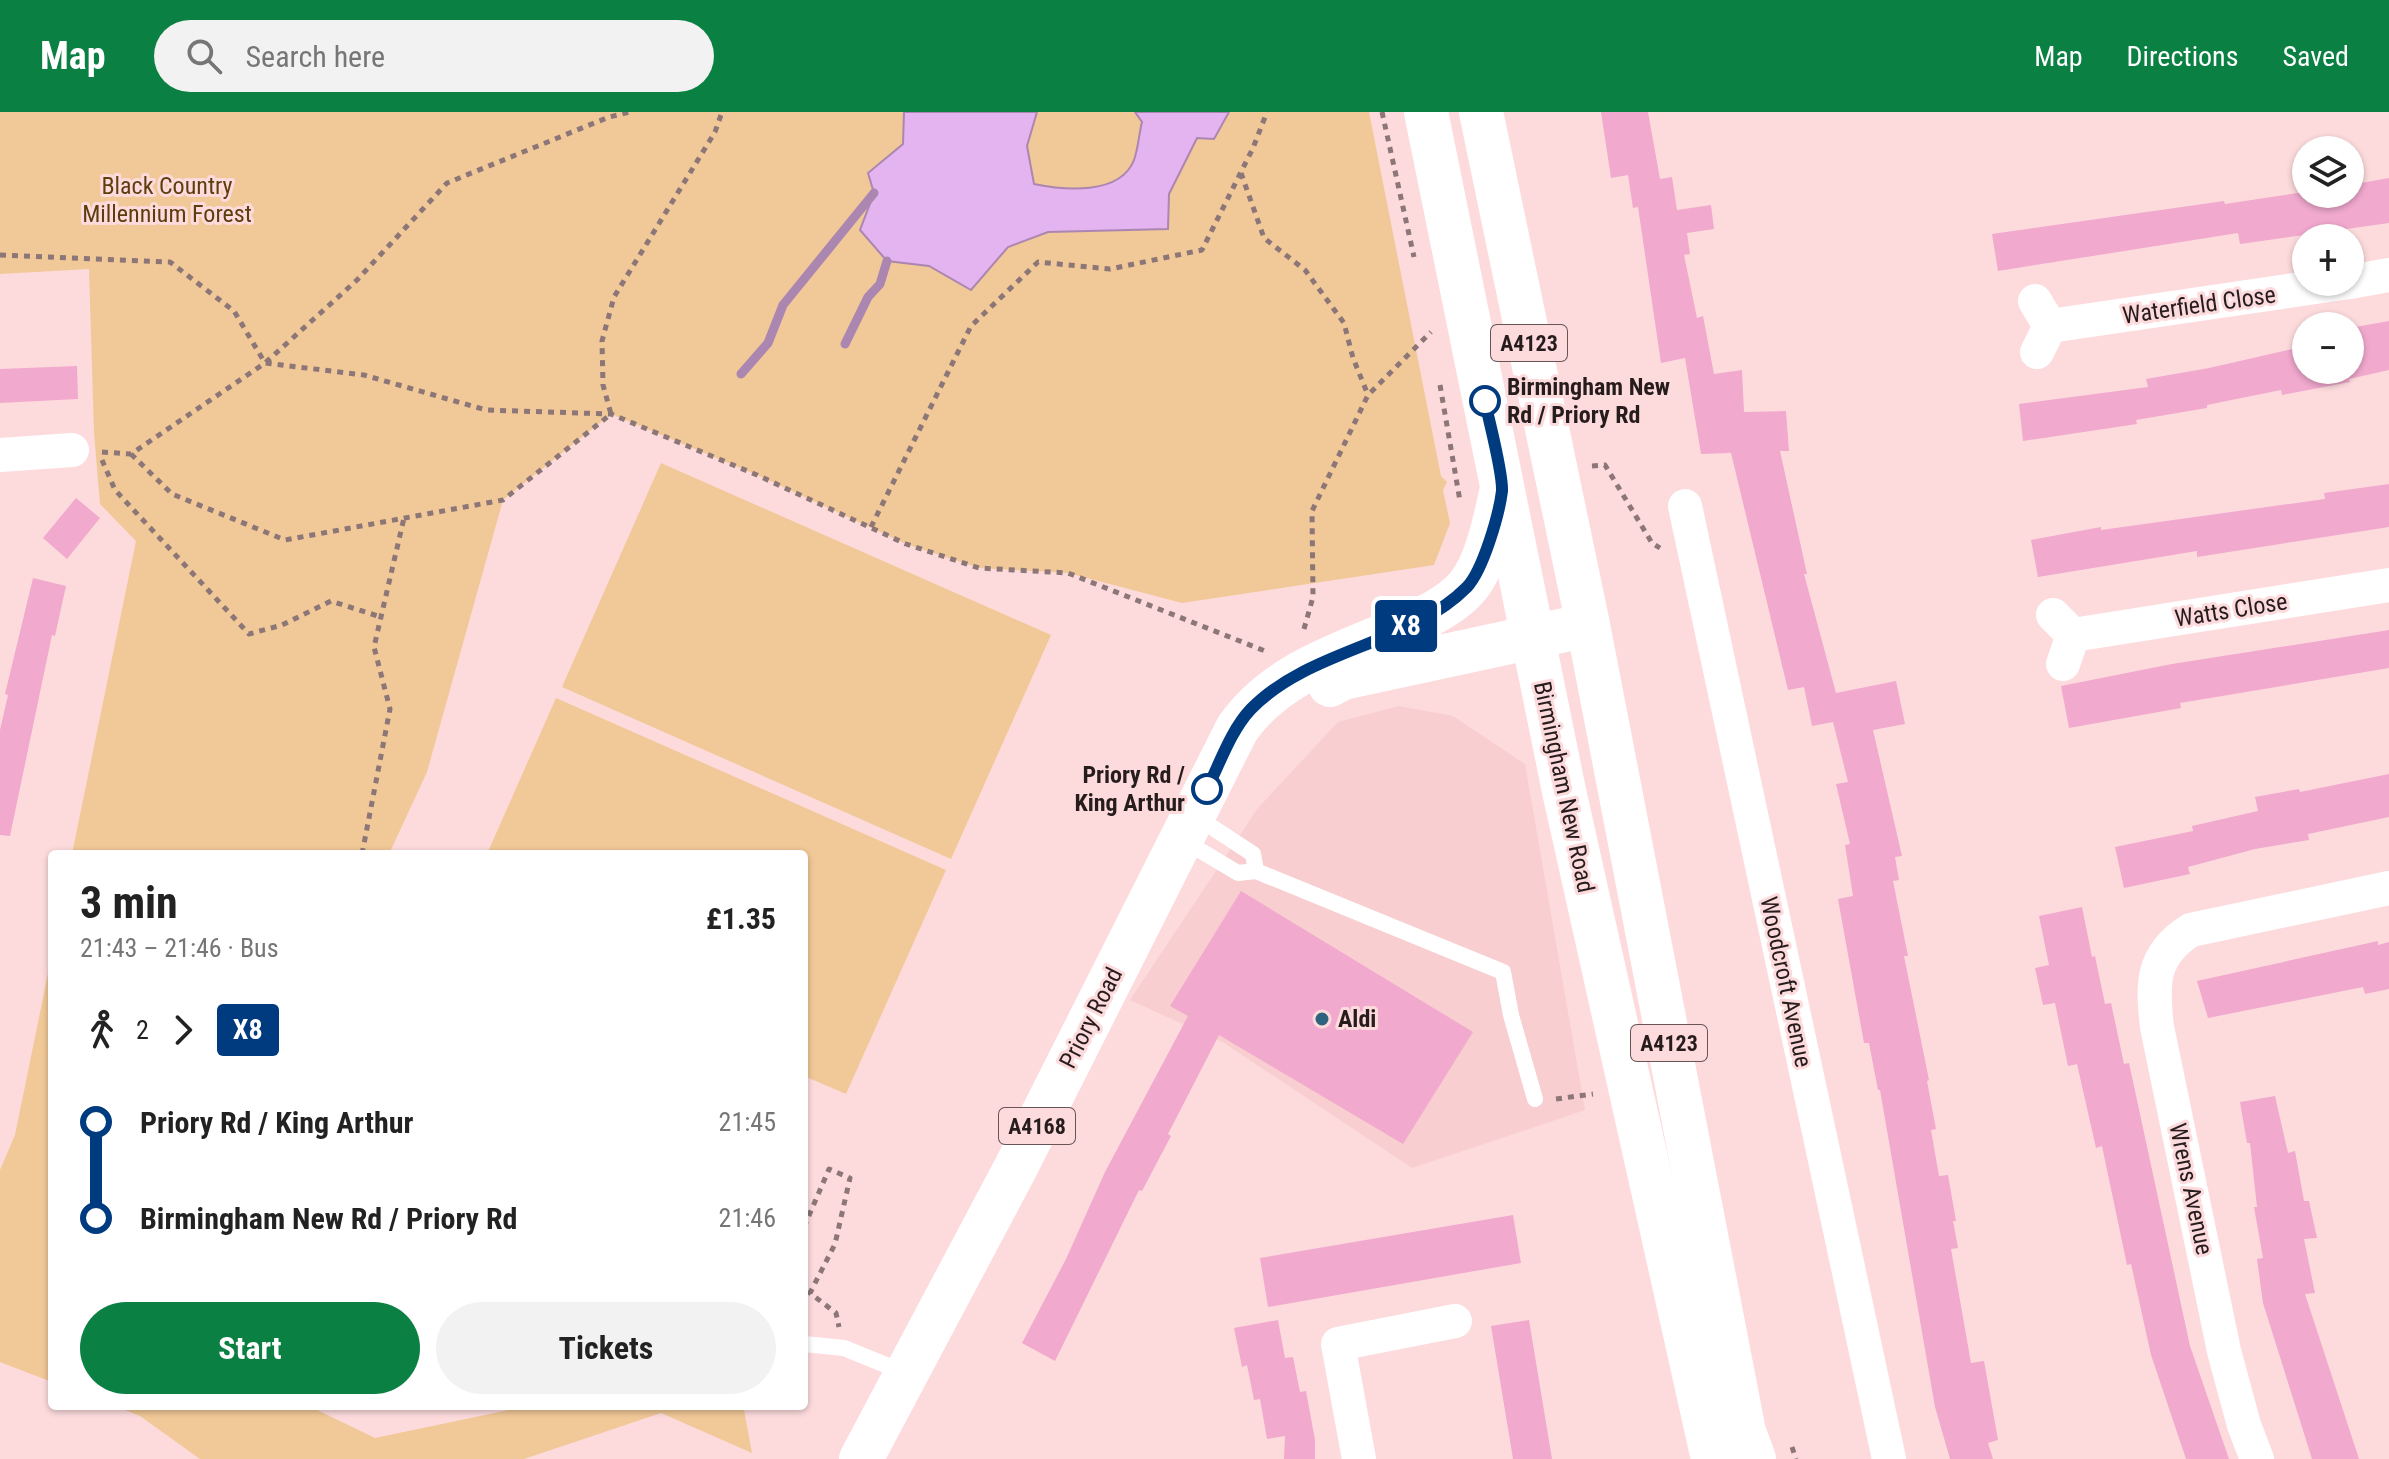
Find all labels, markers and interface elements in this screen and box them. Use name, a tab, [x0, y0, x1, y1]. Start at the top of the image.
search box	[154, 20, 714, 92]
text: Map	[40, 34, 106, 78]
icon: search	[182, 34, 226, 78]
text: Search here	[246, 39, 385, 74]
text: Map	[2034, 40, 2083, 73]
text: Directions	[2127, 40, 2238, 73]
text: Saved	[2282, 40, 2349, 73]
map controls	[2292, 136, 2364, 384]
button: layers	[2292, 136, 2364, 208]
park label: Black Country Millennium Forest	[82, 172, 252, 228]
button: +	[2292, 224, 2364, 296]
street label: Waterfield Close	[2121, 280, 2277, 330]
button: −	[2292, 312, 2364, 384]
road number: A4123	[1491, 325, 1567, 361]
place label: Birmingham New Rd / Priory Rd	[1507, 373, 1670, 429]
marker: Birmingham New Rd / Priory Rd	[1470, 386, 1500, 416]
street label: Watts Close	[2173, 587, 2289, 633]
line badge: X8	[1370, 600, 1442, 652]
text: X8	[1391, 609, 1421, 642]
street label: Birmingham New Road	[1528, 679, 1600, 895]
place label: Priory Rd / King Arthur	[1074, 761, 1185, 817]
marker: Priory Rd / King Arthur	[1192, 774, 1222, 804]
text: 3 min	[80, 877, 178, 929]
street label: Woodcroft Avenue	[1754, 894, 1818, 1070]
text: £1.35	[706, 901, 776, 936]
text: 21:43 – 21:46 · Bus	[80, 933, 279, 963]
street label: Priory Road	[1054, 963, 1128, 1073]
place label: Aldi	[1338, 1005, 1376, 1033]
icon: walk	[80, 1008, 124, 1052]
icon: forward	[161, 1008, 205, 1052]
marker: Aldi	[1313, 1010, 1331, 1028]
text: X8	[233, 1013, 263, 1046]
text: 2	[136, 1015, 149, 1045]
road number: A4123	[1631, 1025, 1707, 1061]
text: Priory Rd / King Arthur	[140, 1105, 413, 1140]
text: 21:45	[719, 1107, 776, 1137]
road number: A4168	[999, 1108, 1075, 1144]
street label: Wrens Avenue	[2163, 1121, 2219, 1257]
text: Birmingham New Rd / Priory Rd	[140, 1201, 517, 1236]
text: 21:46	[719, 1203, 776, 1233]
button: Start	[80, 1302, 420, 1394]
button: Tickets	[436, 1302, 776, 1394]

